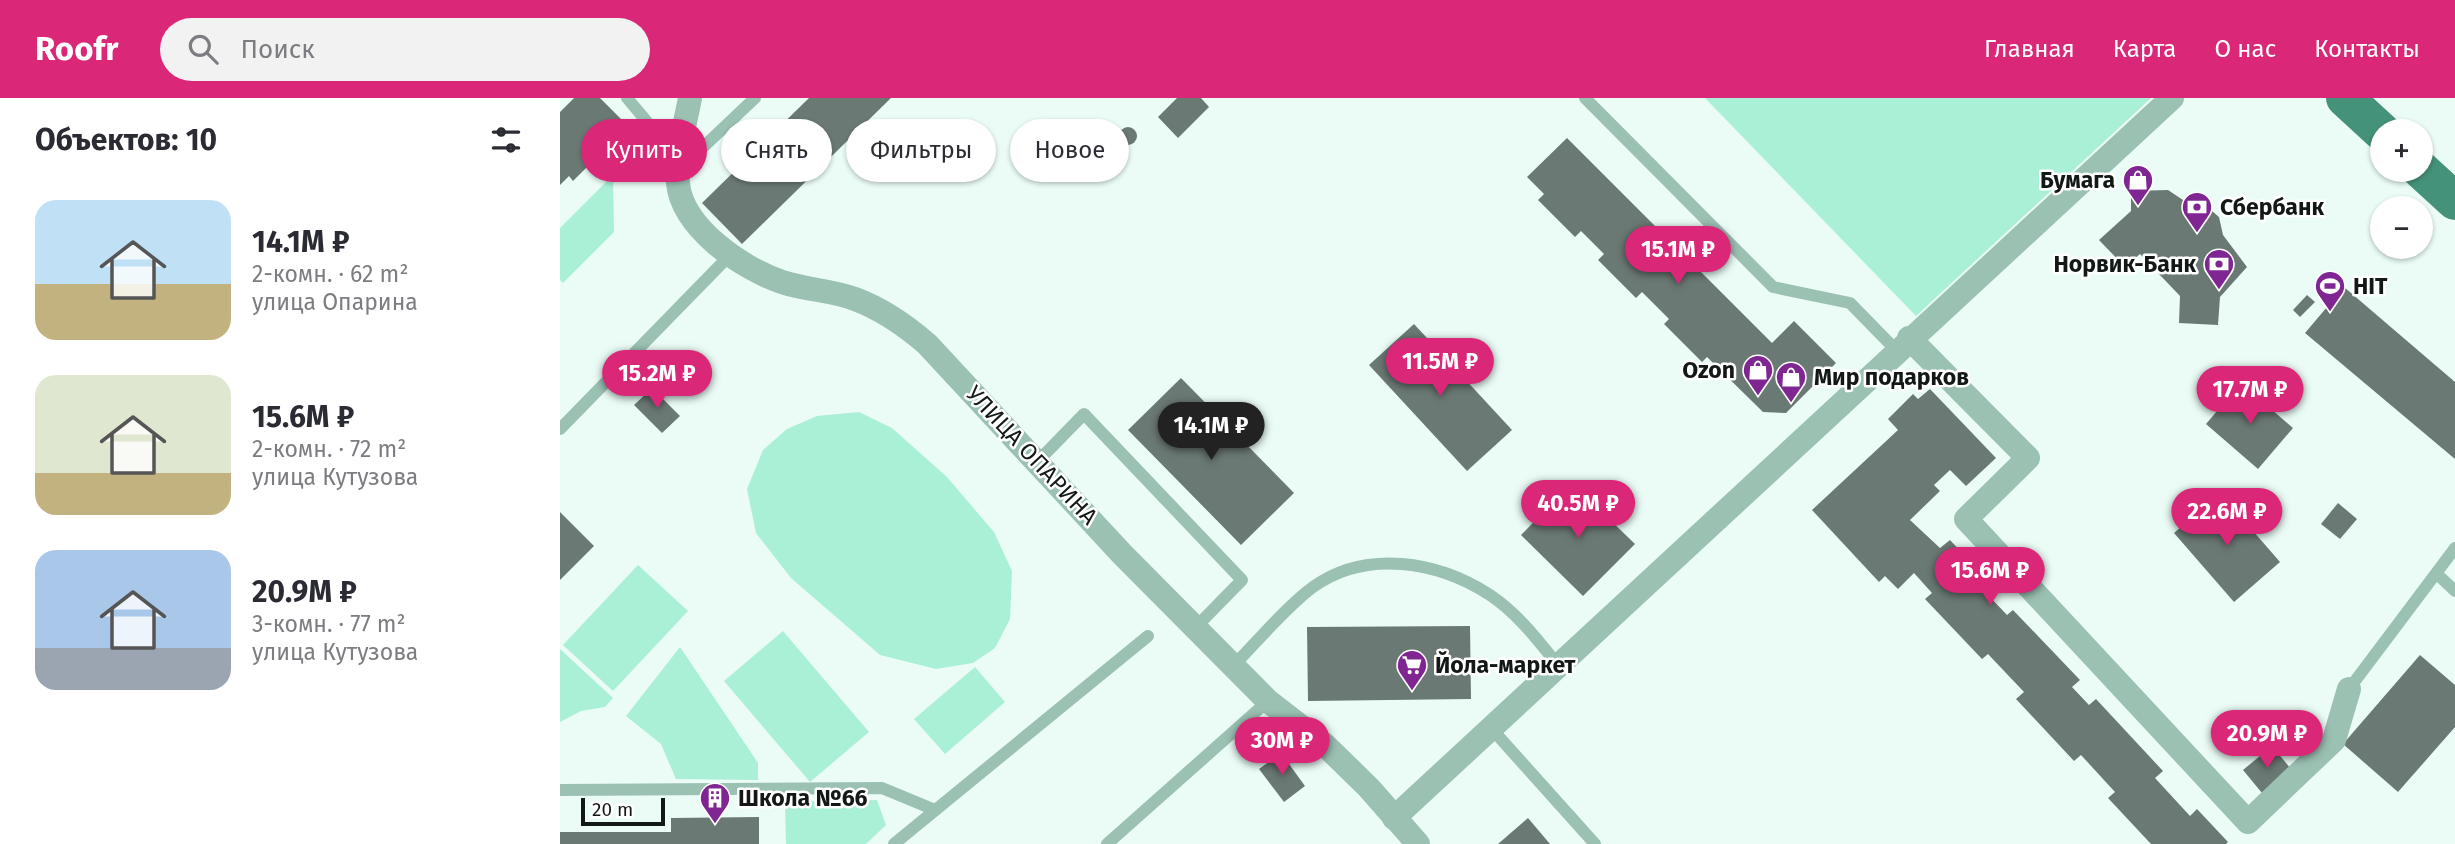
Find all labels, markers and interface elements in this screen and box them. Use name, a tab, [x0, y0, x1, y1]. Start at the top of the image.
search box	[160, 18, 650, 81]
text: Roofr	[35, 29, 118, 69]
icon: search	[184, 30, 222, 68]
text: Поиск	[240, 34, 315, 65]
text: Главная	[1984, 35, 2075, 63]
text: Карта	[2113, 35, 2176, 63]
text: О нас	[2214, 35, 2276, 63]
text: Контакты	[2314, 35, 2420, 63]
chip: Купить	[581, 119, 707, 182]
chip: Снять	[721, 119, 832, 182]
chip: Фильтры	[846, 119, 996, 182]
chip: Новое	[1010, 119, 1129, 182]
map controls	[2370, 119, 2433, 259]
button: +	[2370, 119, 2433, 182]
icon: filters	[487, 121, 525, 159]
text: Объектов: 10	[35, 122, 217, 158]
shop icon: Бумага	[2121, 163, 2155, 207]
place label: Бумага	[2040, 166, 2115, 194]
bank icon: Сбербанк	[2180, 190, 2214, 234]
place label: Сбербанк	[2220, 193, 2324, 221]
button: −	[2370, 196, 2433, 259]
text: 14.1M ₽	[252, 224, 350, 260]
pin: 15.1M ₽	[1613, 226, 1743, 286]
icon: home	[91, 228, 175, 312]
text: 15.1M ₽	[1641, 235, 1715, 263]
bank icon: Норвик-Банк	[2202, 247, 2236, 291]
place label: Норвик-Банк	[2054, 250, 2196, 278]
text: 2-комн. · 62 m²	[252, 260, 408, 288]
sports icon: HIT	[2313, 269, 2347, 313]
place label: HIT	[2353, 272, 2388, 300]
text: улица Опарина	[252, 288, 418, 316]
pin: 11.5M ₽	[1375, 338, 1505, 398]
text: 11.5M ₽	[1402, 347, 1478, 375]
pin: 15.2M ₽	[592, 350, 722, 410]
shop icon: Ozon	[1741, 353, 1775, 397]
place label: Ozon	[1682, 356, 1735, 384]
text: 15.2M ₽	[618, 359, 696, 387]
shop icon: Мир подарков	[1774, 360, 1808, 404]
place label: Мир подарков	[1814, 363, 1969, 391]
pin: 17.7M ₽	[2185, 366, 2315, 426]
text: 17.7M ₽	[2213, 375, 2287, 403]
street label: УЛИЦА ОПАРИНА	[960, 380, 1104, 531]
text: 15.6M ₽	[252, 399, 354, 435]
pin: 14.1M ₽	[1146, 402, 1276, 462]
icon: home	[91, 403, 175, 487]
text: 14.1M ₽	[1174, 411, 1248, 439]
text: 2-комн. · 72 m²	[252, 435, 406, 463]
text: улица Кутузова	[252, 463, 418, 491]
pin: 40.5M ₽	[1513, 480, 1643, 540]
text: 40.5M ₽	[1537, 489, 1619, 517]
pin: 22.6M ₽	[2162, 489, 2292, 548]
text: 22.6M ₽	[2187, 497, 2267, 525]
pin: 15.6M ₽	[1925, 547, 2055, 607]
text: 15.6M ₽	[1951, 556, 2029, 584]
text: 20.9M ₽	[252, 574, 357, 610]
icon: home	[91, 578, 175, 662]
text: 3-комн. · 77 m²	[252, 610, 406, 638]
text: улица Кутузова	[252, 638, 418, 666]
supermarket icon: Йола-маркет	[1395, 648, 1429, 692]
place label: Йола-маркет	[1435, 650, 1576, 679]
pin: 20.9M ₽	[2202, 710, 2332, 770]
pin: 30M ₽	[1233, 718, 1331, 777]
text: 20.9M ₽	[2227, 719, 2307, 747]
text: 30M ₽	[1251, 726, 1313, 754]
building icon: Школа №66	[698, 781, 732, 825]
place label: Школа №66	[738, 784, 868, 812]
scale bar	[581, 795, 665, 827]
text: 20 m	[592, 798, 633, 821]

